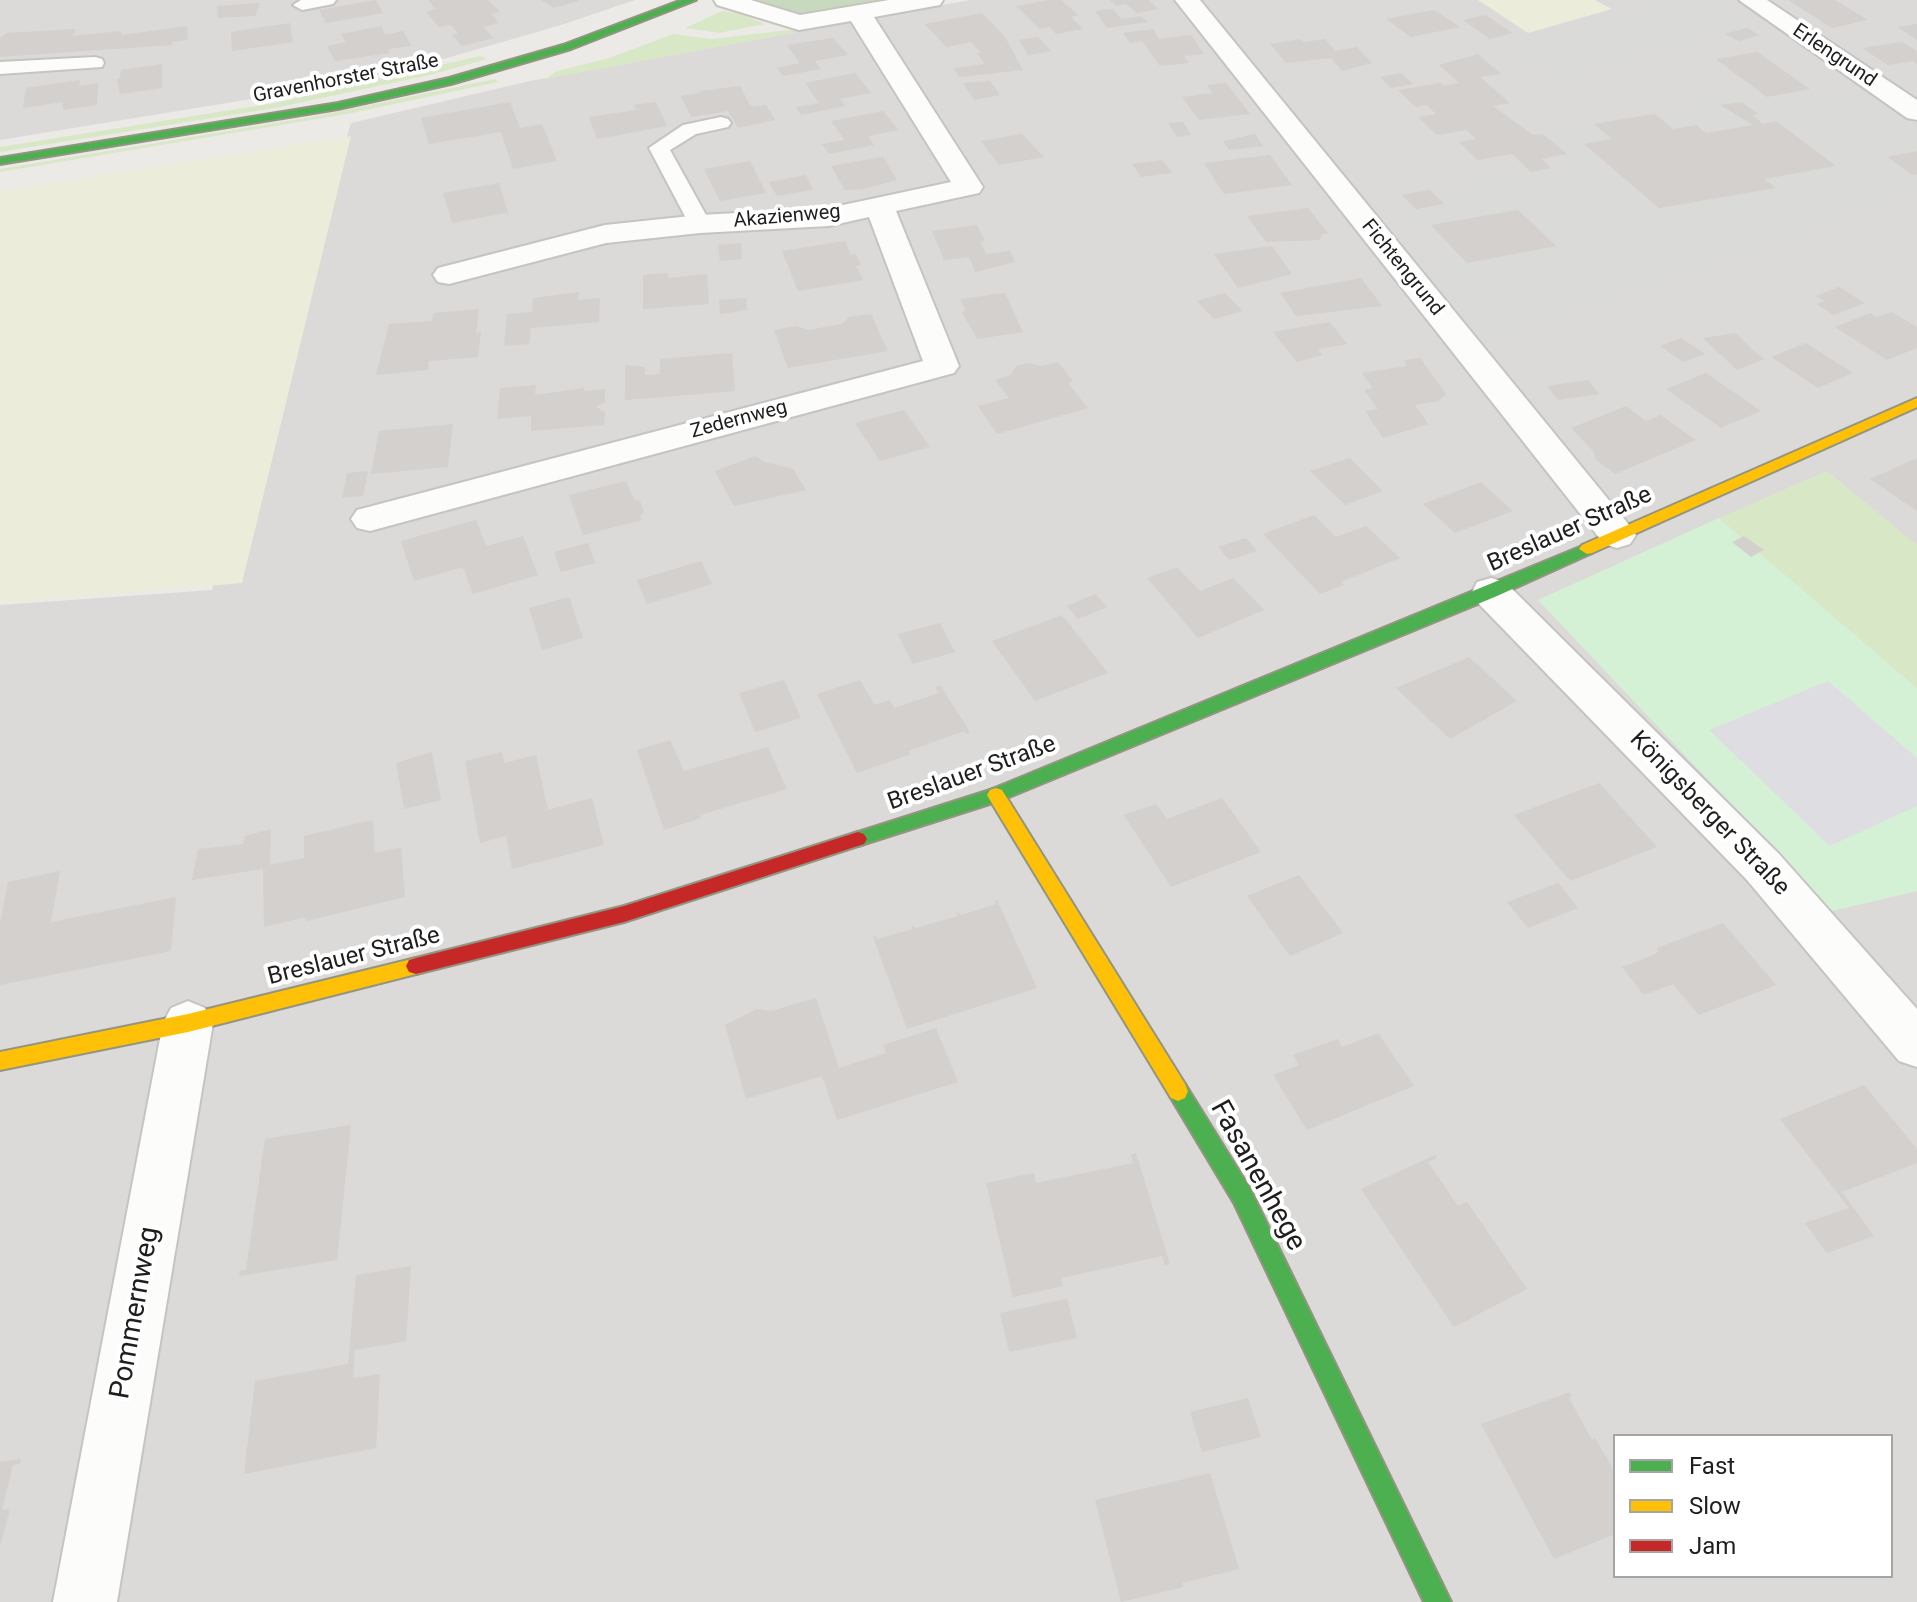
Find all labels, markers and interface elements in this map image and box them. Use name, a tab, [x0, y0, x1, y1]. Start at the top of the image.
street label: Erlengrund	[1787, 19, 1881, 93]
street label: Gravenhorster Straße	[251, 49, 441, 109]
street label: Akazienweg	[732, 200, 842, 234]
street label: Fichtengrund	[1356, 215, 1448, 321]
street label: Zedernweg	[688, 396, 790, 444]
street label: Breslauer Straße	[1483, 481, 1657, 579]
street label: Königsberger Straße	[1623, 726, 1795, 902]
street label: Breslauer Straße	[884, 730, 1060, 818]
street label: Breslauer Straße	[265, 922, 443, 992]
street label: Fasanenhege	[1202, 1095, 1312, 1257]
street label: Pommernweg	[104, 1224, 168, 1402]
legend	[1613, 1434, 1893, 1578]
text: Fast	[1689, 1452, 1735, 1480]
text: Slow	[1689, 1492, 1741, 1520]
text: Jam	[1689, 1532, 1736, 1560]

